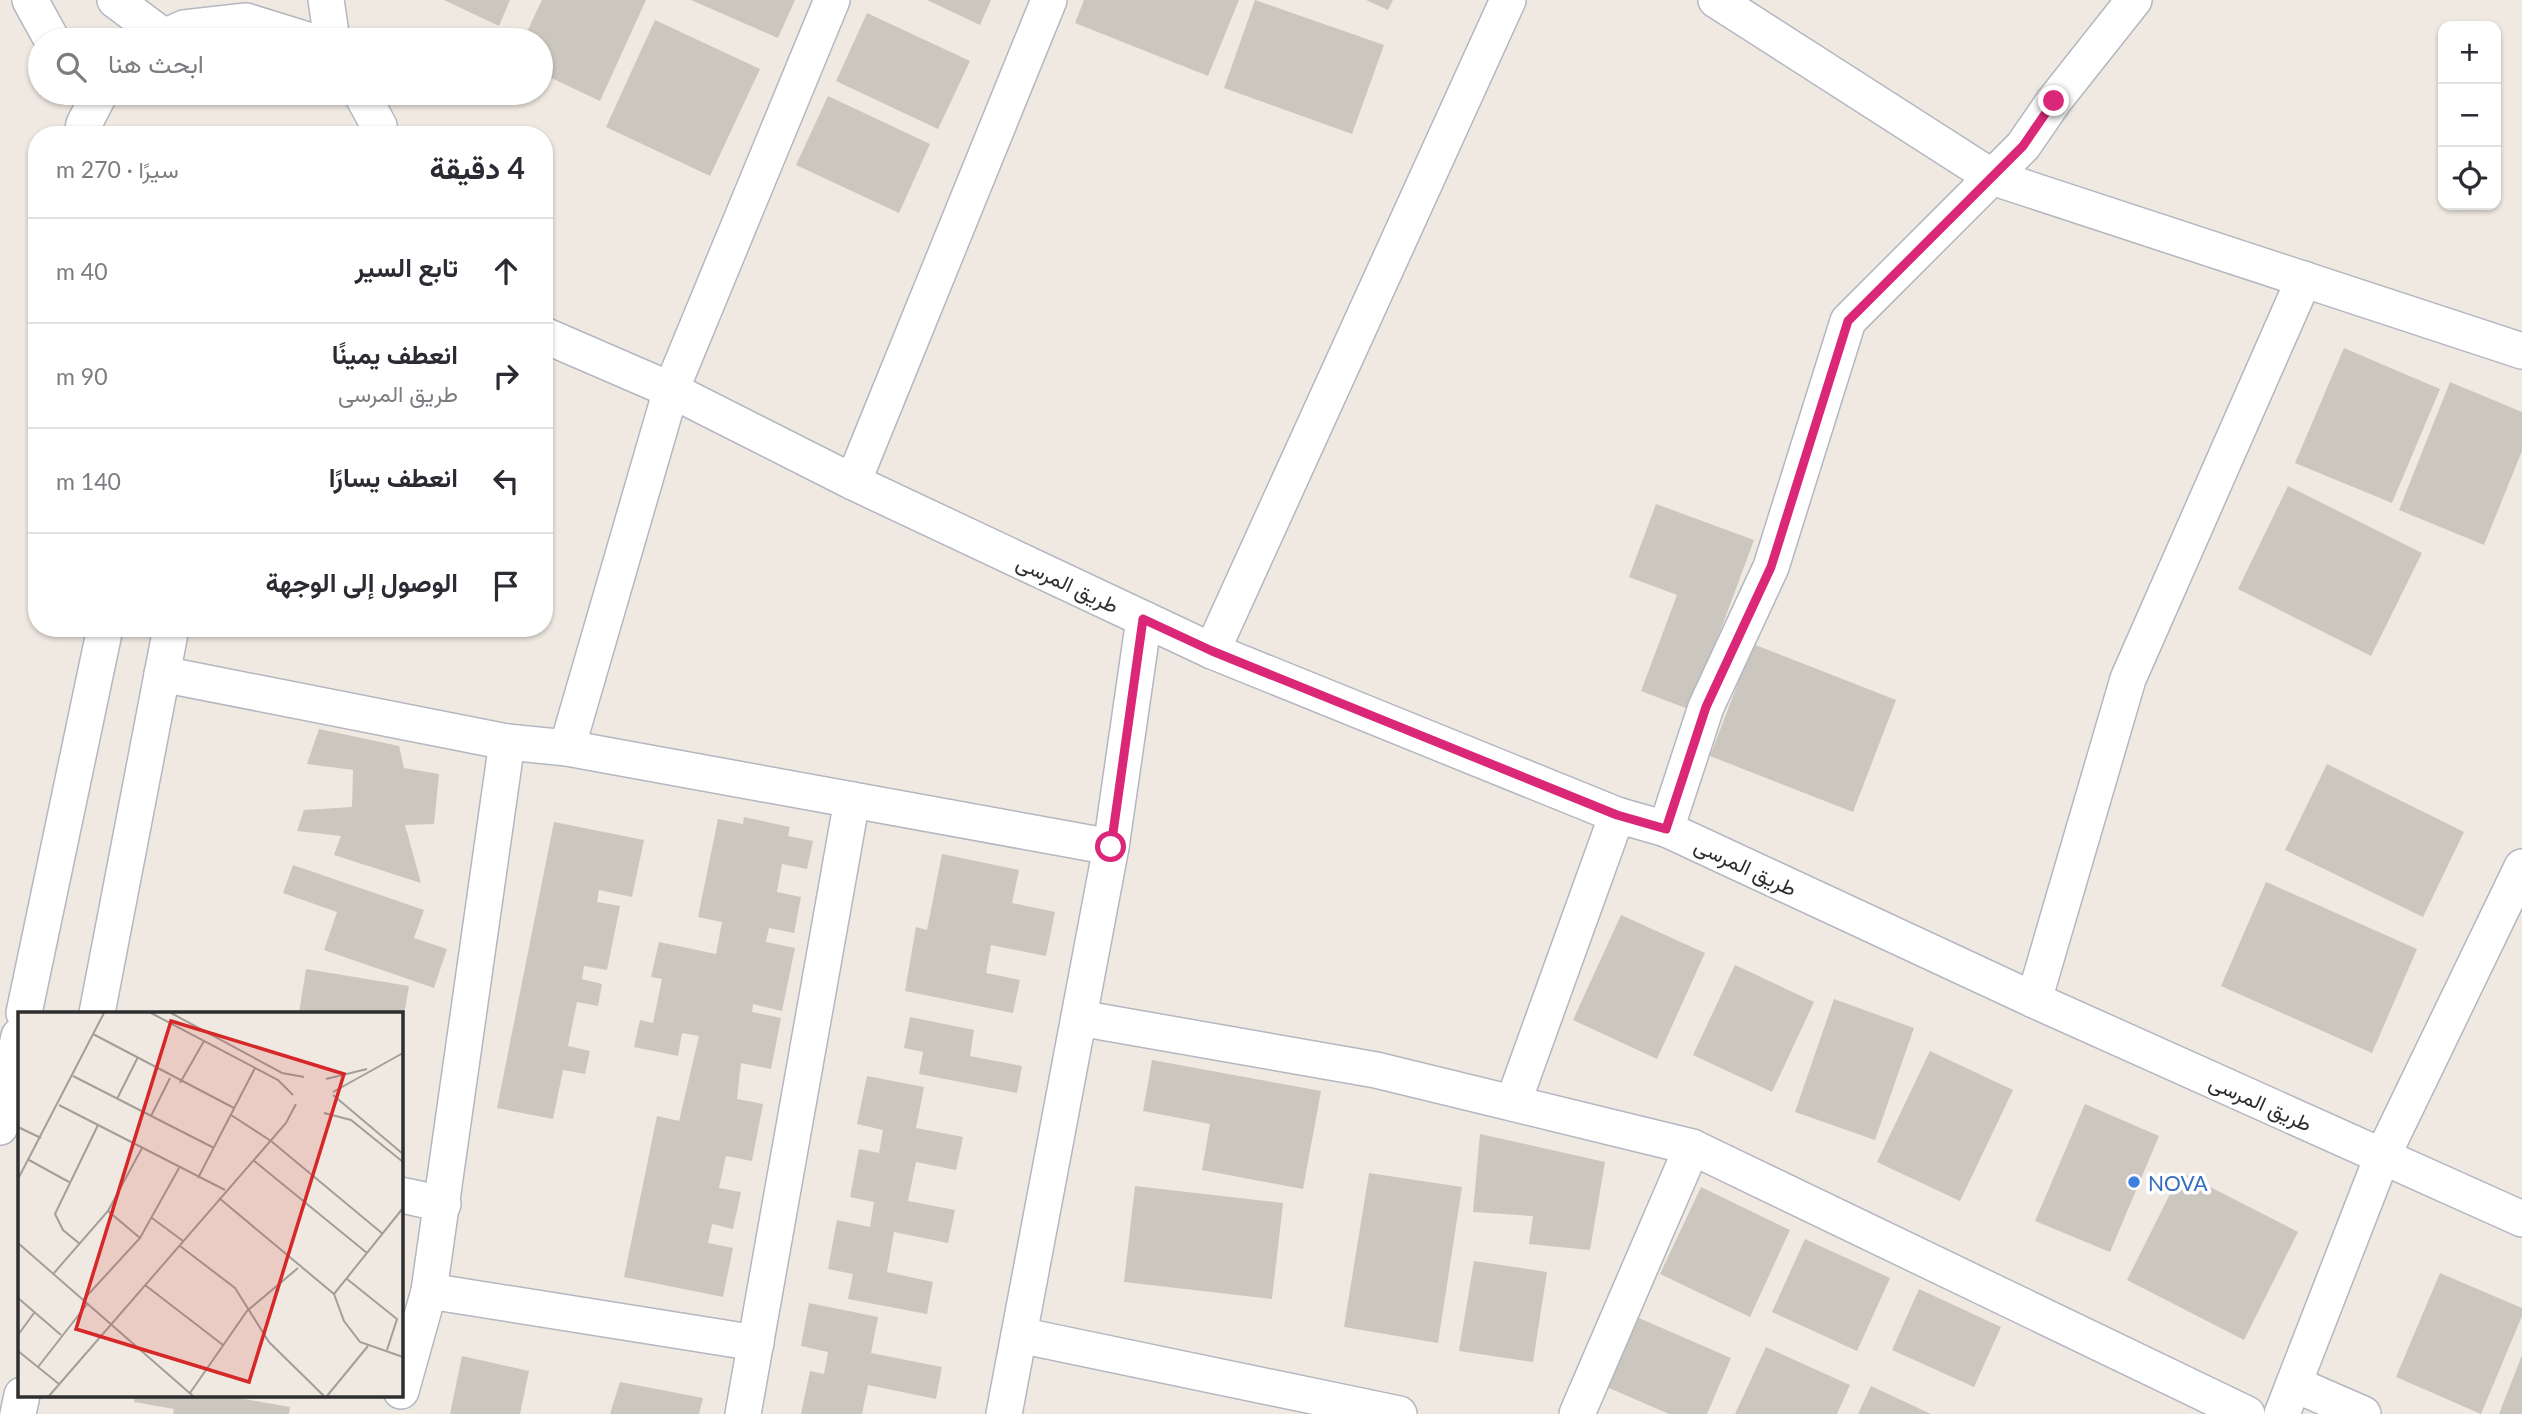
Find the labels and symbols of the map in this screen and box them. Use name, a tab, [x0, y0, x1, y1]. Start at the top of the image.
route end	[2038, 85, 2069, 116]
street label: طريق المرسى	[1012, 549, 1123, 619]
route start	[1095, 831, 1126, 862]
street label: طريق المرسى	[1690, 832, 1801, 902]
inset map	[18, 1012, 402, 1396]
street label: طريق المرسى	[2205, 1068, 2316, 1138]
place label: NOVA	[2148, 1170, 2209, 1195]
marker: NOVA	[2126, 1174, 2142, 1190]

